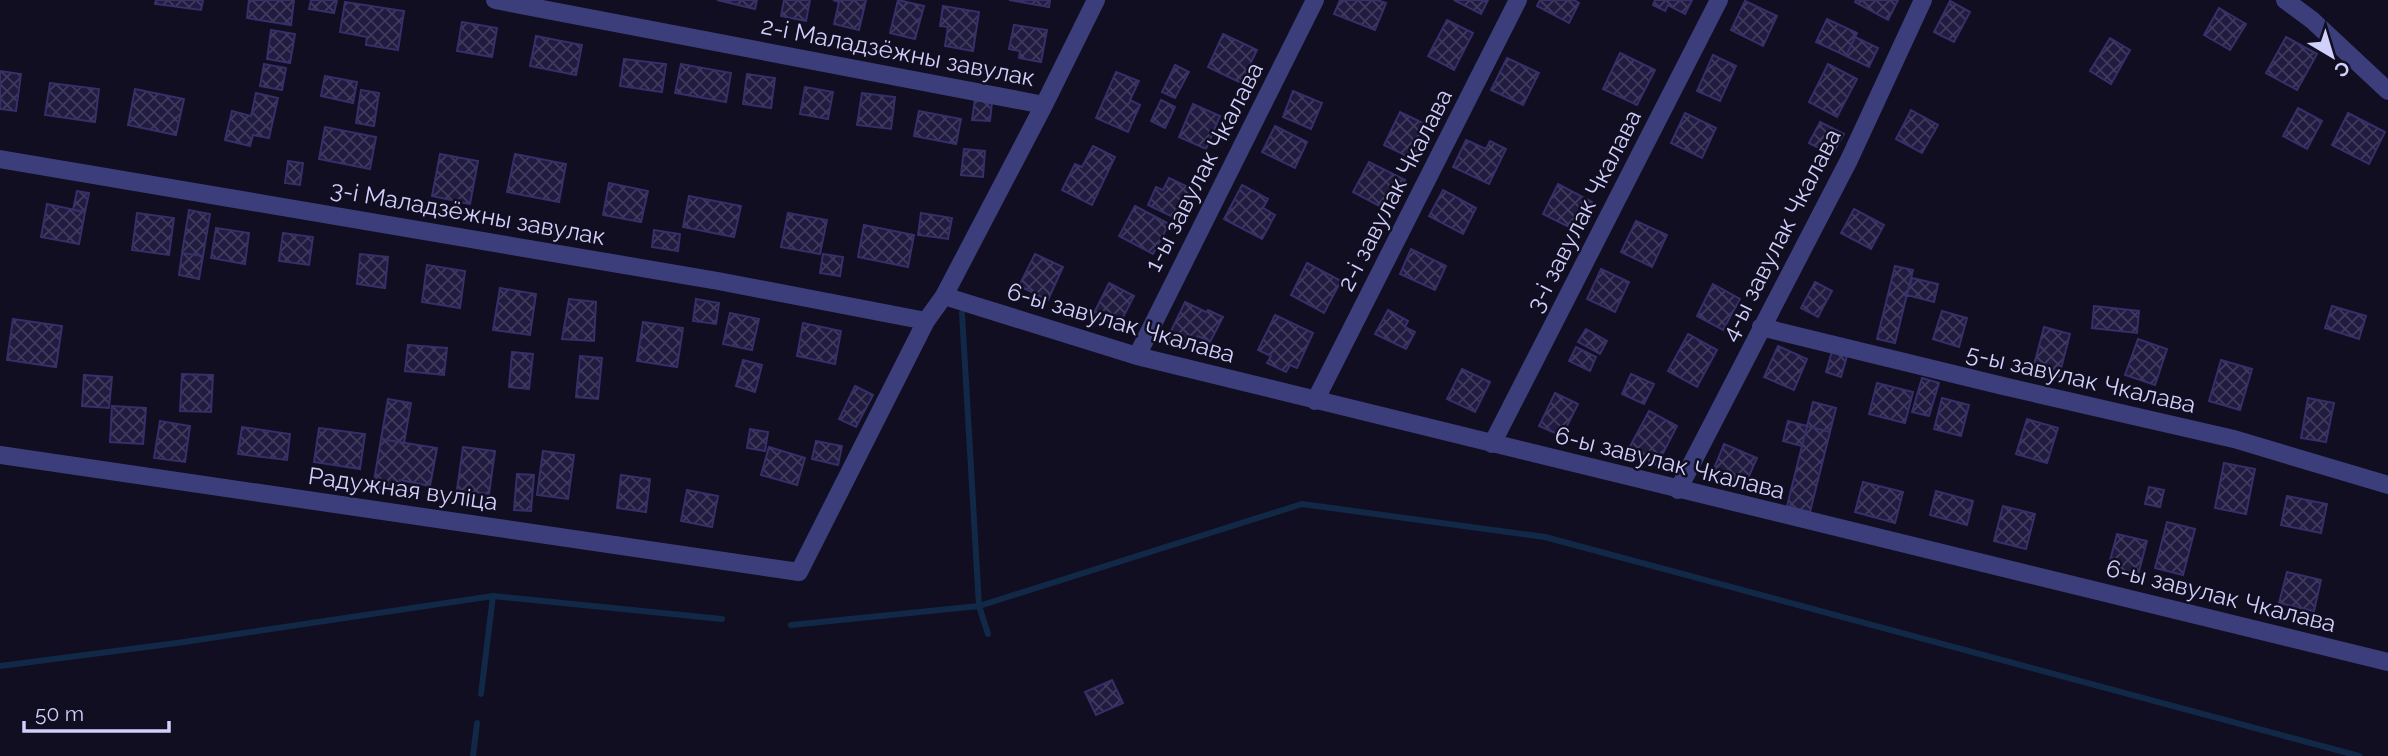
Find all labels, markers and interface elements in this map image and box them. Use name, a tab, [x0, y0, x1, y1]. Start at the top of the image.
street label: 2-і Маладзёжны завулак	[759, 11, 1037, 92]
north arrow	[2297, 21, 2367, 91]
street label: 1-ы завулак Чкалава	[1138, 57, 1269, 276]
text: С	[2331, 57, 2354, 82]
street label: 2-і завулак Чкалава	[1331, 84, 1458, 296]
street label: 3-і завулак Чкалава	[1520, 105, 1647, 317]
street label: 4-ы завулак Чкалава	[1714, 124, 1847, 346]
street label: 3-і Маладзёжны завулак	[328, 174, 608, 251]
street label: 6-ы завулак Чкалава	[1004, 276, 1239, 369]
street label: 5-ы завулак Чкалава	[1964, 338, 2199, 419]
street label: 6-ы завулак Чкалава	[1552, 420, 1788, 505]
street label: Радужная вуліца	[306, 461, 500, 516]
street label: 6-ы завулак Чкалава	[2103, 553, 2339, 638]
scale bar	[24, 690, 170, 734]
text: 50 m	[35, 701, 84, 726]

